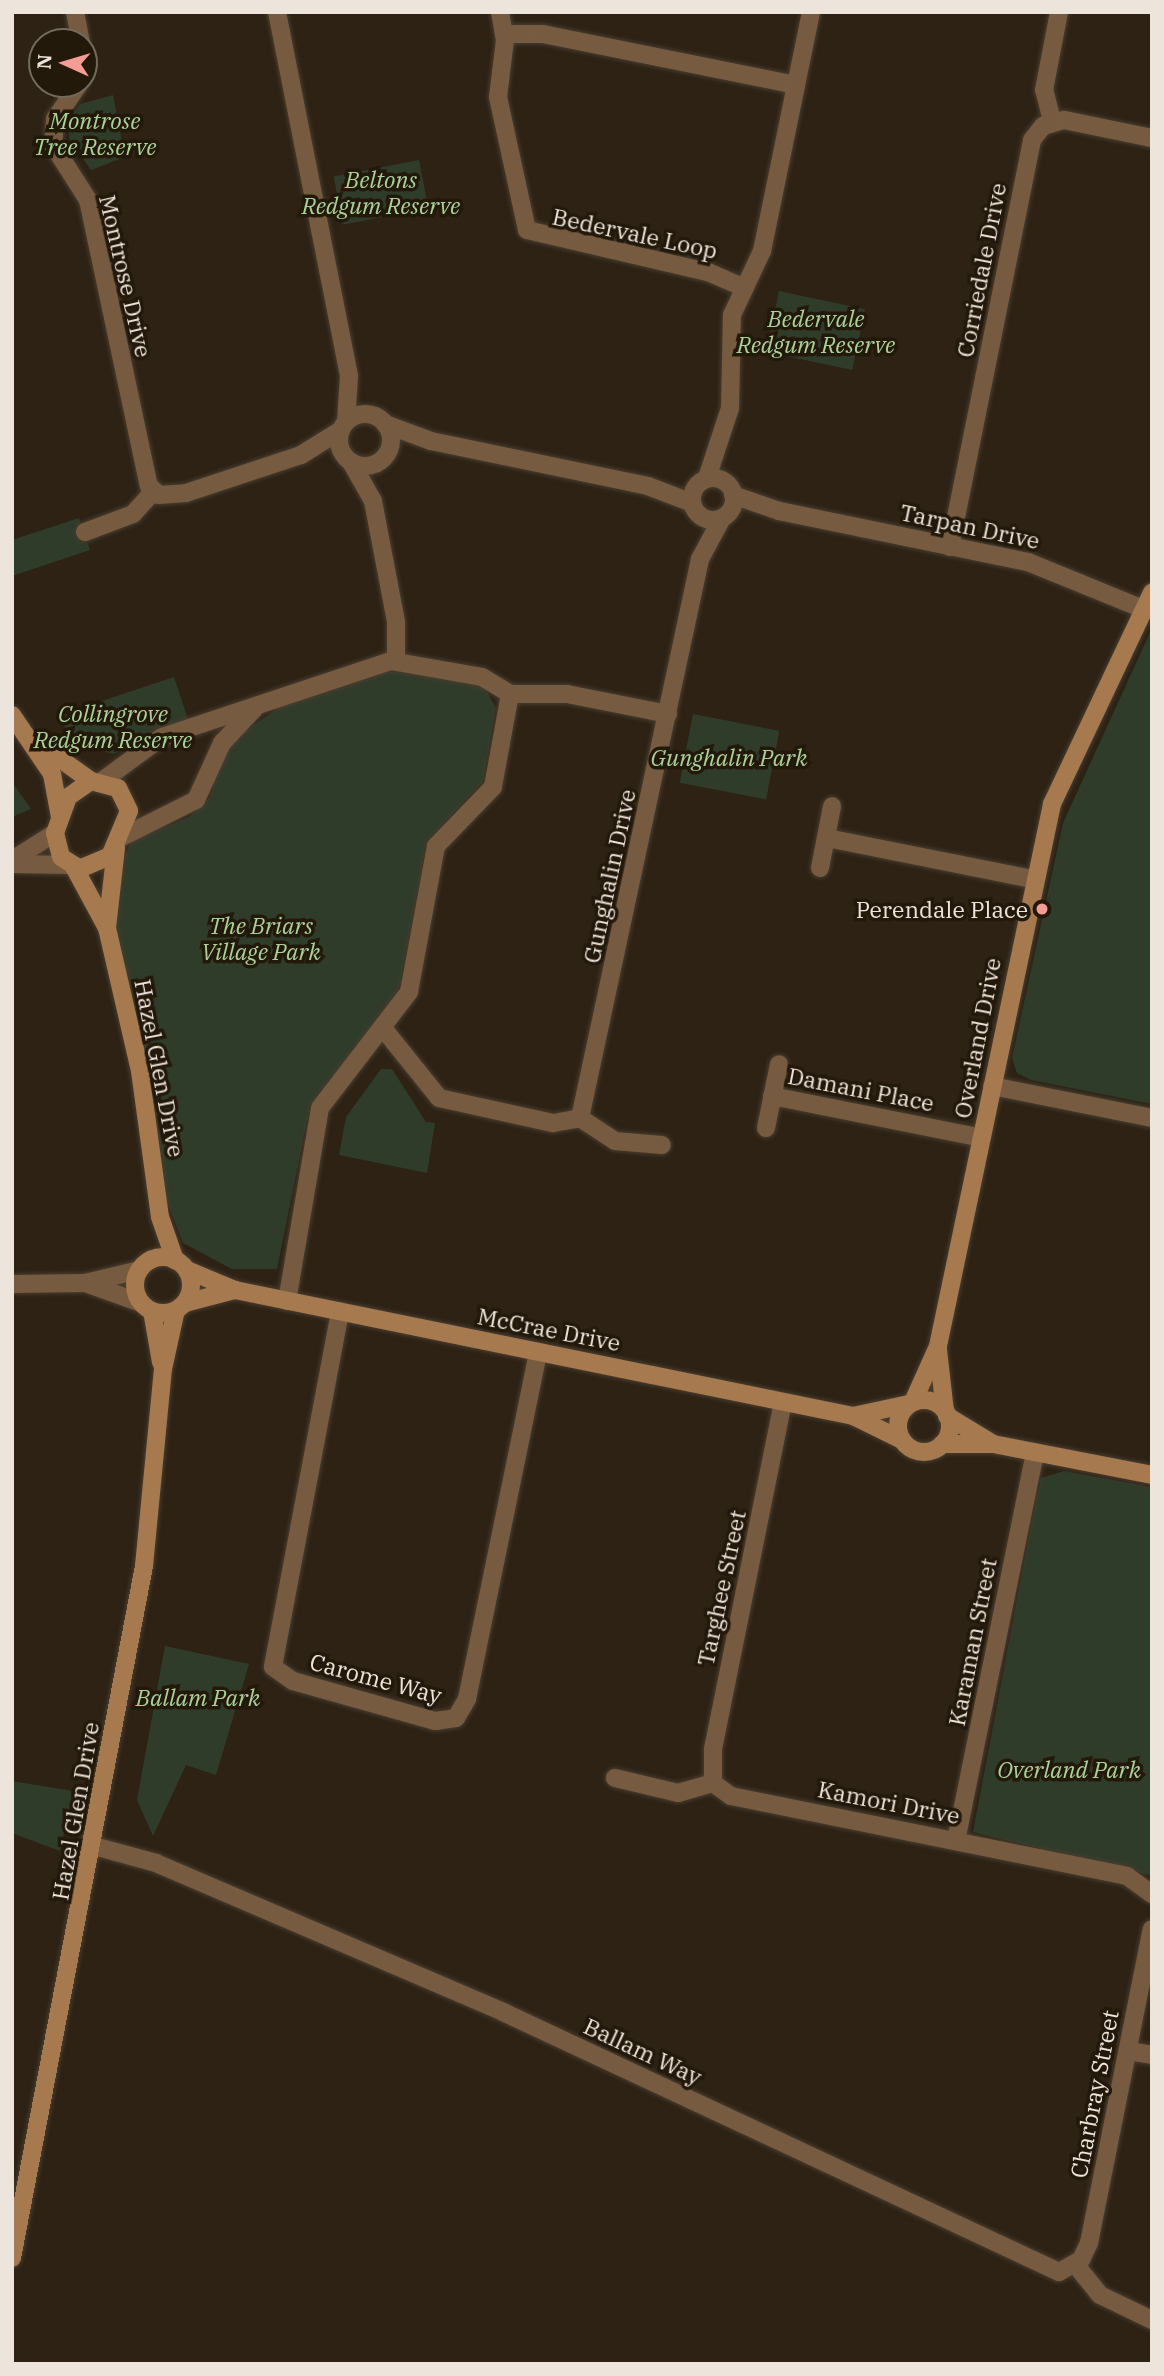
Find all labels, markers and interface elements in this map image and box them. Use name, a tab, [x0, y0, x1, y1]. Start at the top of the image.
north arrow	[28, 28, 98, 98]
text: N	[32, 53, 57, 70]
park label: Montrose Tree Reserve	[34, 106, 156, 160]
park label: Beltons Redgum Reserve	[302, 165, 460, 219]
street label: Corriedale Drive	[951, 180, 1011, 360]
street label: Montrose Drive	[94, 192, 158, 360]
street label: Bedervale Loop	[550, 202, 720, 264]
park label: Bedervale Redgum Reserve	[737, 304, 895, 358]
street label: Tarpan Drive	[898, 498, 1042, 554]
park label: Collingrove Redgum Reserve	[34, 699, 192, 753]
park label: Gunghalin Park	[651, 743, 807, 771]
street label: Gunghalin Drive	[577, 786, 641, 966]
place label: Perendale Place	[856, 895, 1028, 923]
marker: Perendale Place	[1034, 901, 1050, 917]
park label: The Briars Village Park	[201, 911, 321, 965]
street label: Overland Drive	[948, 955, 1006, 1121]
street label: Hazel Glen Drive	[129, 977, 191, 1159]
street label: Damani Place	[786, 1061, 936, 1117]
street label: McCrae Drive	[475, 1302, 623, 1356]
street label: Targhee Street	[691, 1508, 751, 1668]
street label: Karaman Street	[942, 1556, 1002, 1728]
street label: Carome Way	[307, 1647, 445, 1709]
park label: Ballam Park	[136, 1683, 260, 1711]
street label: Hazel Glen Drive	[46, 1720, 104, 1902]
park label: Overland Park	[997, 1755, 1141, 1783]
street label: Kamori Drive	[816, 1775, 962, 1829]
street label: Charbray Street	[1064, 2008, 1124, 2180]
street label: Ballam Way	[580, 2012, 706, 2090]

